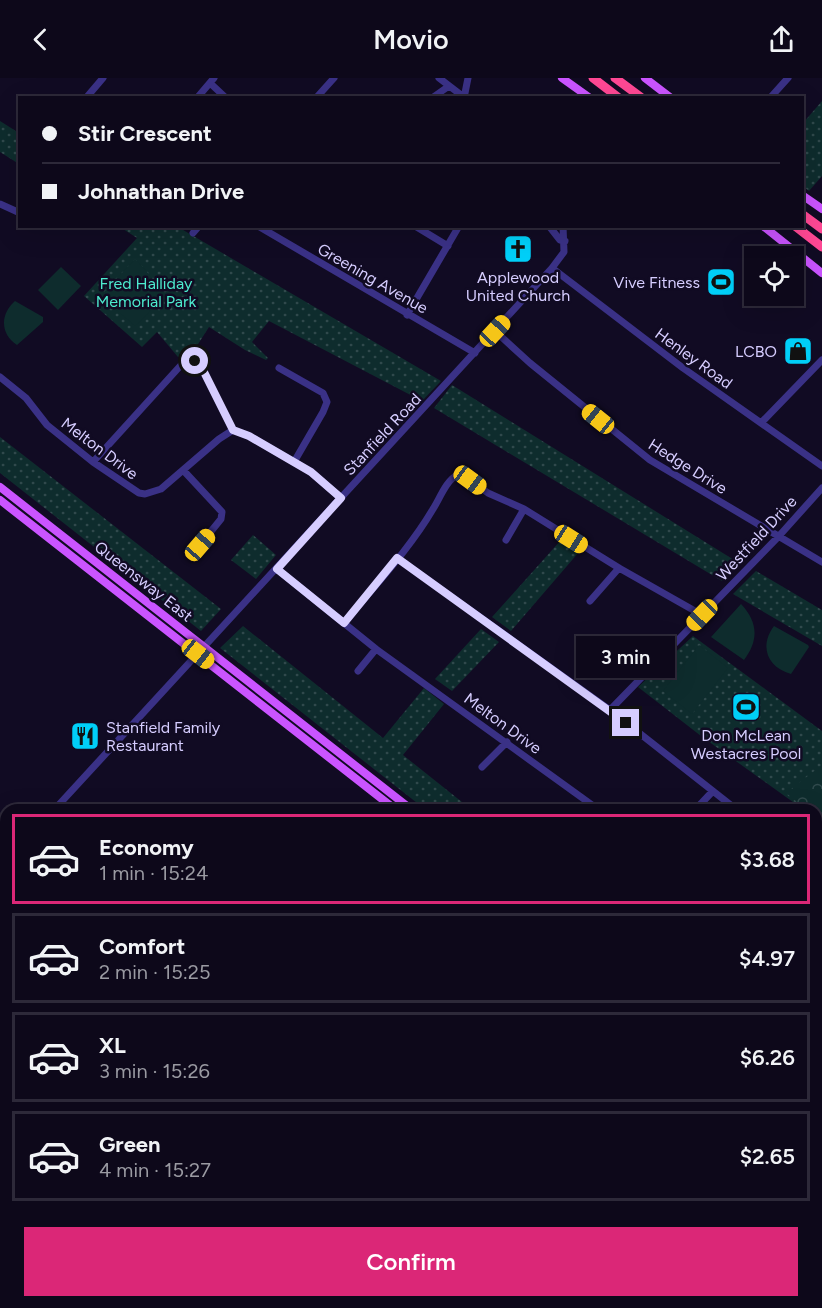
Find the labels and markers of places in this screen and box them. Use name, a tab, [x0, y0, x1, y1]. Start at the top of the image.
church icon: Applewood United Church	[502, 233, 534, 265]
sports icon: Vive Fitness	[705, 266, 737, 298]
place label: Applewood United Church	[466, 268, 570, 305]
place label: Vive Fitness	[613, 273, 700, 292]
shop icon: LCBO	[782, 335, 814, 367]
place label: LCBO	[735, 342, 777, 361]
sports icon: Don McLean Westacres Pool	[730, 691, 762, 723]
place label: Stanfield Family Restaurant	[106, 718, 221, 755]
restaurant icon: Stanfield Family Restaurant	[69, 720, 101, 752]
place label: Don McLean Westacres Pool	[691, 726, 801, 763]

